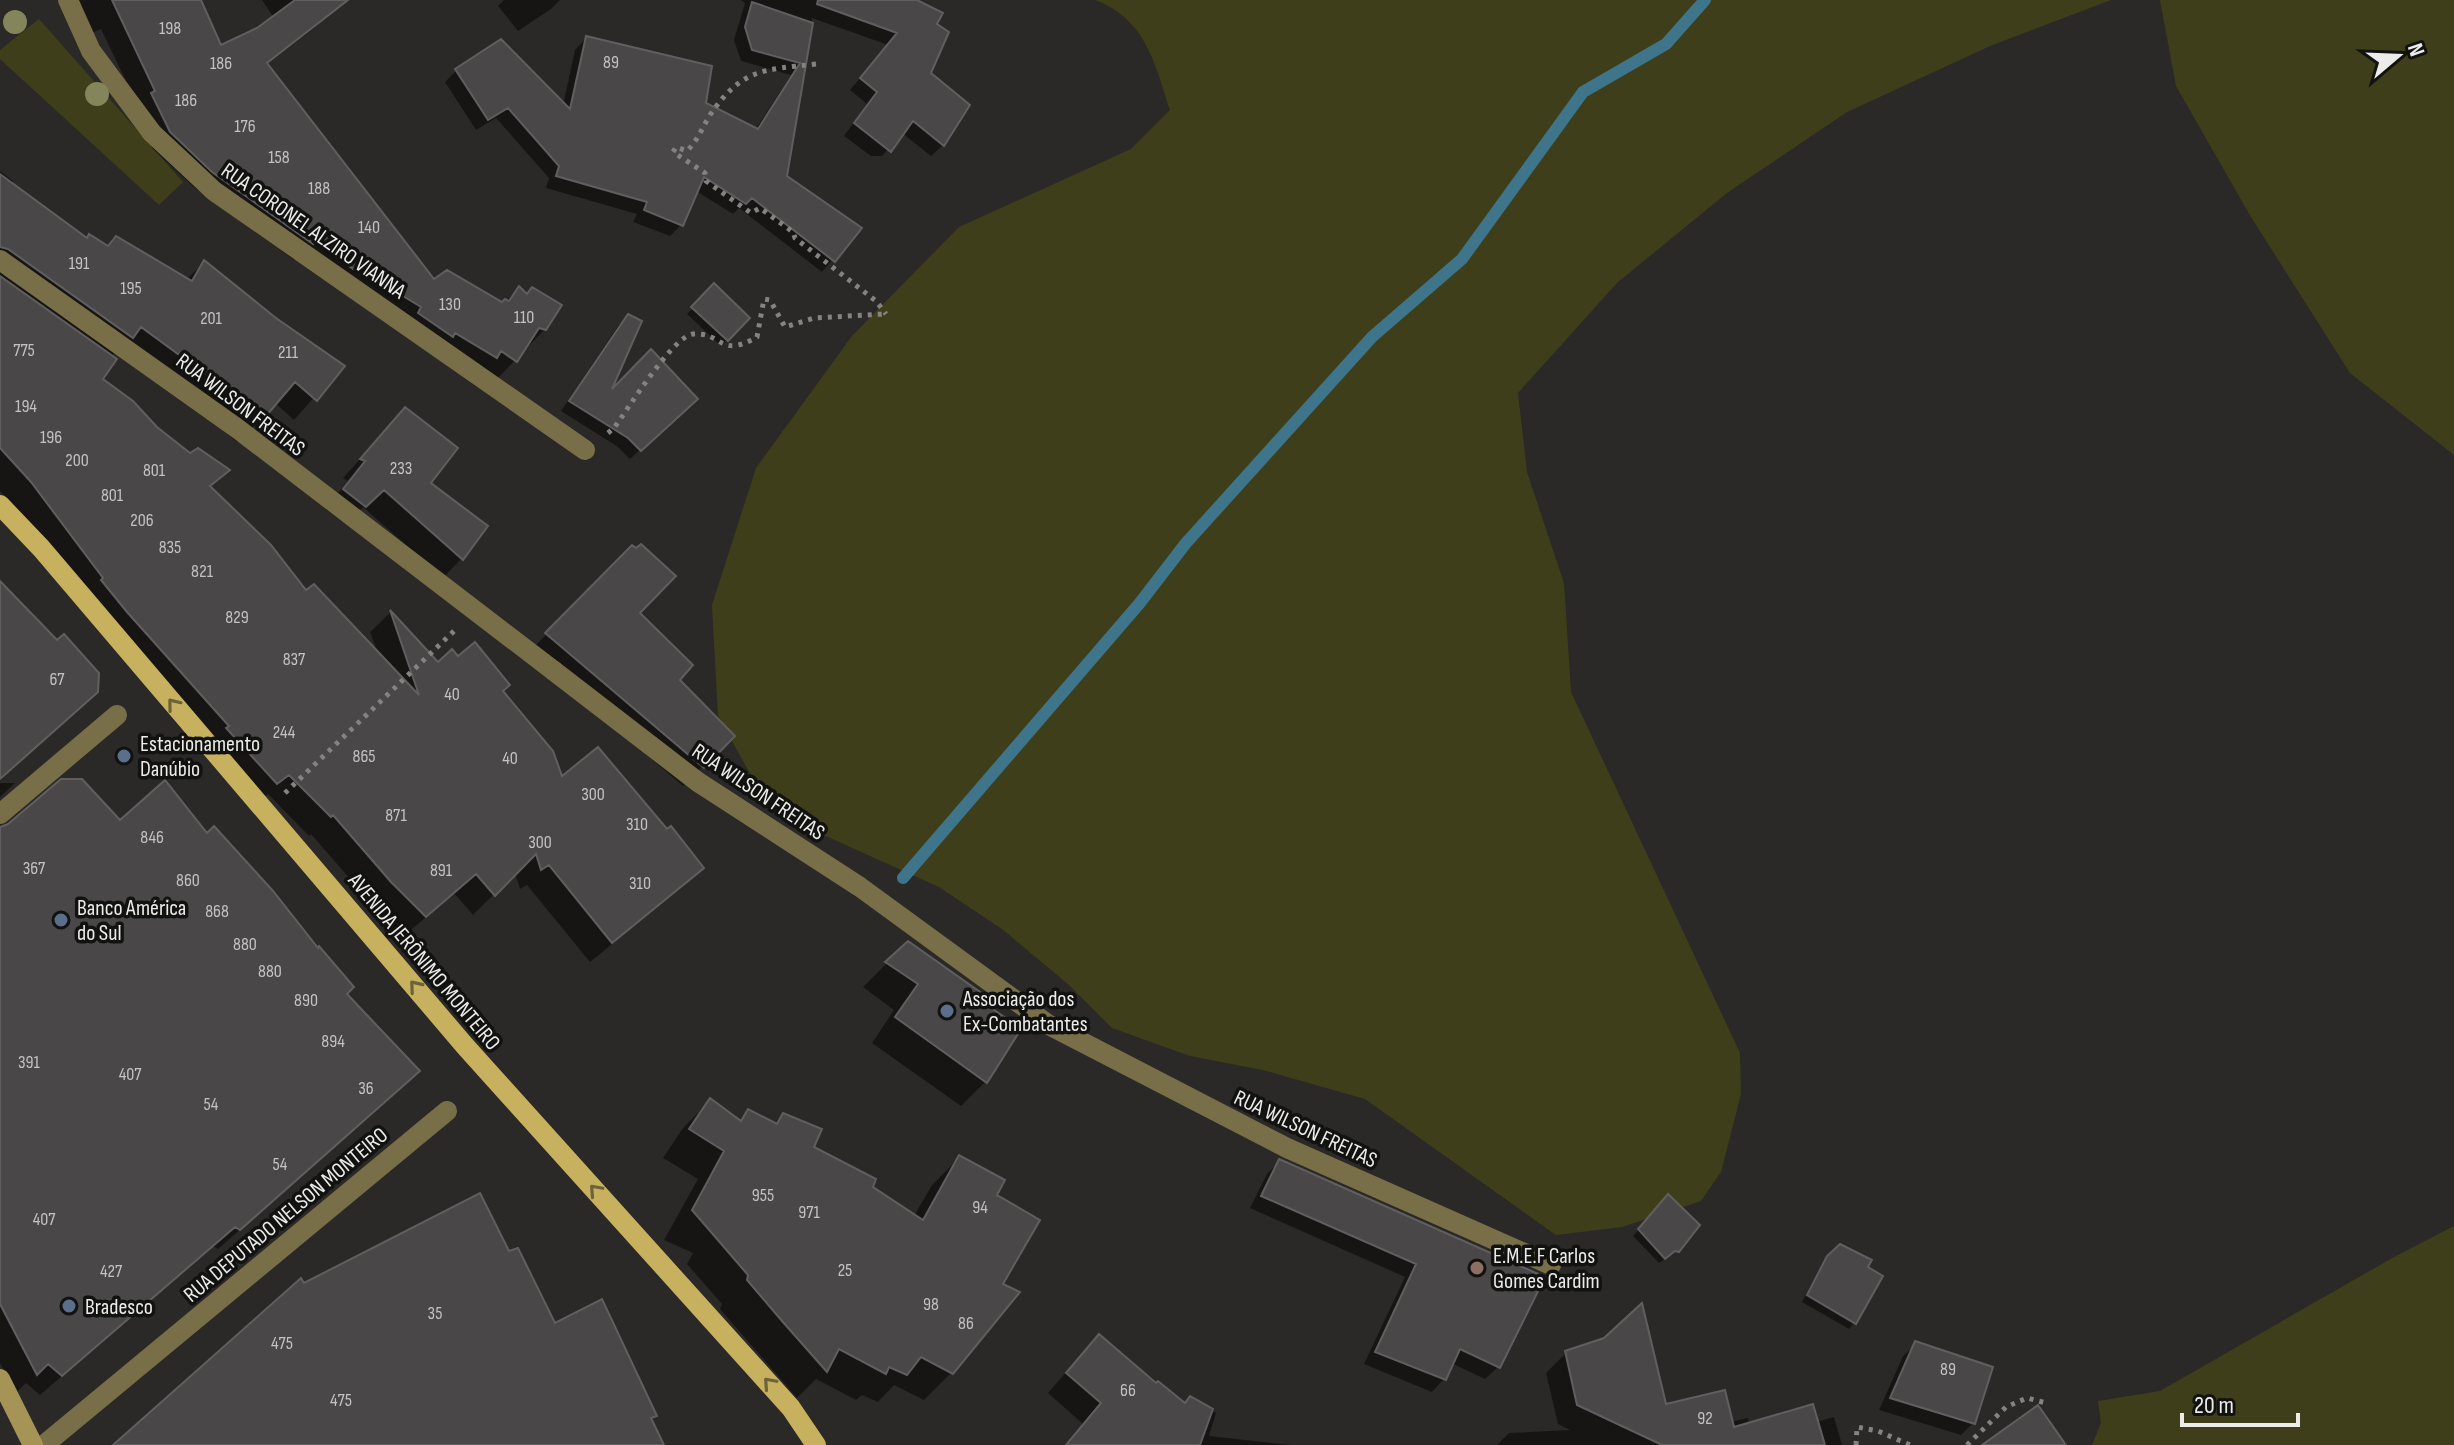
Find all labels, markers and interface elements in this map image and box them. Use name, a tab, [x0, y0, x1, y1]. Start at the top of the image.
north arrow	[2358, 16, 2438, 96]
house number: 198	[159, 18, 181, 39]
text: N	[2401, 40, 2430, 60]
house number: 89	[603, 52, 619, 73]
house number: 186	[210, 53, 232, 74]
house number: 186	[175, 90, 197, 111]
house number: 176	[234, 116, 256, 137]
house number: 158	[268, 147, 290, 168]
street label: RUA CORONEL ALZIRO VIANNA	[216, 157, 411, 305]
house number: 188	[308, 178, 330, 199]
house number: 140	[358, 217, 380, 238]
house number: 191	[69, 253, 90, 274]
house number: 195	[120, 278, 142, 299]
house number: 130	[439, 294, 461, 315]
house number: 110	[514, 307, 534, 328]
house number: 201	[200, 308, 223, 329]
house number: 775	[13, 340, 35, 361]
house number: 211	[278, 342, 299, 363]
street label: RUA WILSON FREITAS	[170, 348, 310, 463]
house number: 194	[15, 396, 37, 417]
house number: 196	[40, 427, 62, 448]
house number: 200	[65, 450, 89, 471]
house number: 233	[390, 458, 412, 479]
house number: 801	[143, 460, 166, 481]
house number: 801	[101, 485, 124, 506]
house number: 206	[130, 510, 154, 531]
house number: 835	[159, 537, 181, 558]
house number: 821	[191, 561, 214, 582]
house number: 829	[225, 607, 249, 628]
house number: 837	[283, 649, 306, 670]
house number: 67	[49, 669, 65, 690]
house number: 40	[444, 684, 460, 705]
one-way arrow	[168, 699, 183, 713]
house number: 244	[273, 722, 296, 743]
place label: Estacionamento Danúbio	[140, 731, 260, 783]
street label: RUA WILSON FREITAS	[686, 738, 830, 847]
house number: 865	[353, 746, 376, 767]
marker: Estacionamento Danúbio	[115, 747, 133, 765]
house number: 40	[502, 748, 518, 769]
house number: 300	[581, 784, 605, 805]
house number: 871	[385, 805, 407, 826]
house number: 310	[626, 814, 648, 835]
house number: 846	[140, 827, 164, 848]
house number: 300	[528, 832, 552, 853]
house number: 367	[23, 858, 46, 879]
house number: 891	[430, 860, 453, 881]
street label: AVENIDA JERÔNIMO MONTEIRO	[341, 867, 506, 1056]
house number: 860	[176, 870, 200, 891]
house number: 310	[629, 873, 651, 894]
place label: Banco América do Sul	[77, 895, 186, 947]
house number: 868	[205, 901, 229, 922]
marker: Banco América do Sul	[52, 911, 70, 929]
house number: 880	[233, 934, 257, 955]
house number: 880	[258, 961, 282, 982]
one-way arrow	[410, 981, 425, 996]
place label: Associação dos Ex-Combatantes	[962, 986, 1088, 1038]
house number: 890	[294, 990, 318, 1011]
marker: Associação dos Ex-Combatantes	[938, 1002, 956, 1020]
house number: 894	[321, 1031, 345, 1052]
house number: 391	[18, 1052, 41, 1073]
house number: 407	[119, 1064, 142, 1085]
house number: 36	[358, 1078, 374, 1099]
street label: RUA WILSON FREITAS	[1230, 1084, 1381, 1174]
house number: 54	[204, 1094, 219, 1115]
street label: RUA DEPUTADO NELSON MONTEIRO	[178, 1122, 393, 1308]
house number: 54	[273, 1154, 288, 1175]
one-way arrow	[589, 1185, 604, 1199]
house number: 955	[752, 1185, 774, 1206]
house number: 94	[972, 1197, 988, 1218]
house number: 971	[798, 1202, 820, 1223]
house number: 407	[33, 1209, 56, 1230]
place label: E.M.E.F Carlos Gomes Cardim	[1493, 1243, 1600, 1295]
marker: E.M.E.F Carlos Gomes Cardim	[1468, 1259, 1486, 1277]
house number: 25	[838, 1260, 852, 1281]
house number: 427	[100, 1261, 123, 1282]
place label: Bradesco	[85, 1294, 153, 1321]
house number: 98	[923, 1294, 939, 1315]
marker: Bradesco	[60, 1297, 78, 1315]
house number: 35	[428, 1303, 442, 1324]
house number: 86	[958, 1313, 974, 1334]
house number: 475	[271, 1333, 293, 1354]
house number: 89	[1940, 1359, 1956, 1380]
scale bar	[2182, 1377, 2298, 1427]
one-way arrow	[763, 1378, 778, 1392]
house number: 66	[1120, 1380, 1136, 1401]
house number: 475	[330, 1390, 352, 1411]
text: 20 m	[2194, 1391, 2234, 1420]
house number: 92	[1697, 1408, 1713, 1429]

